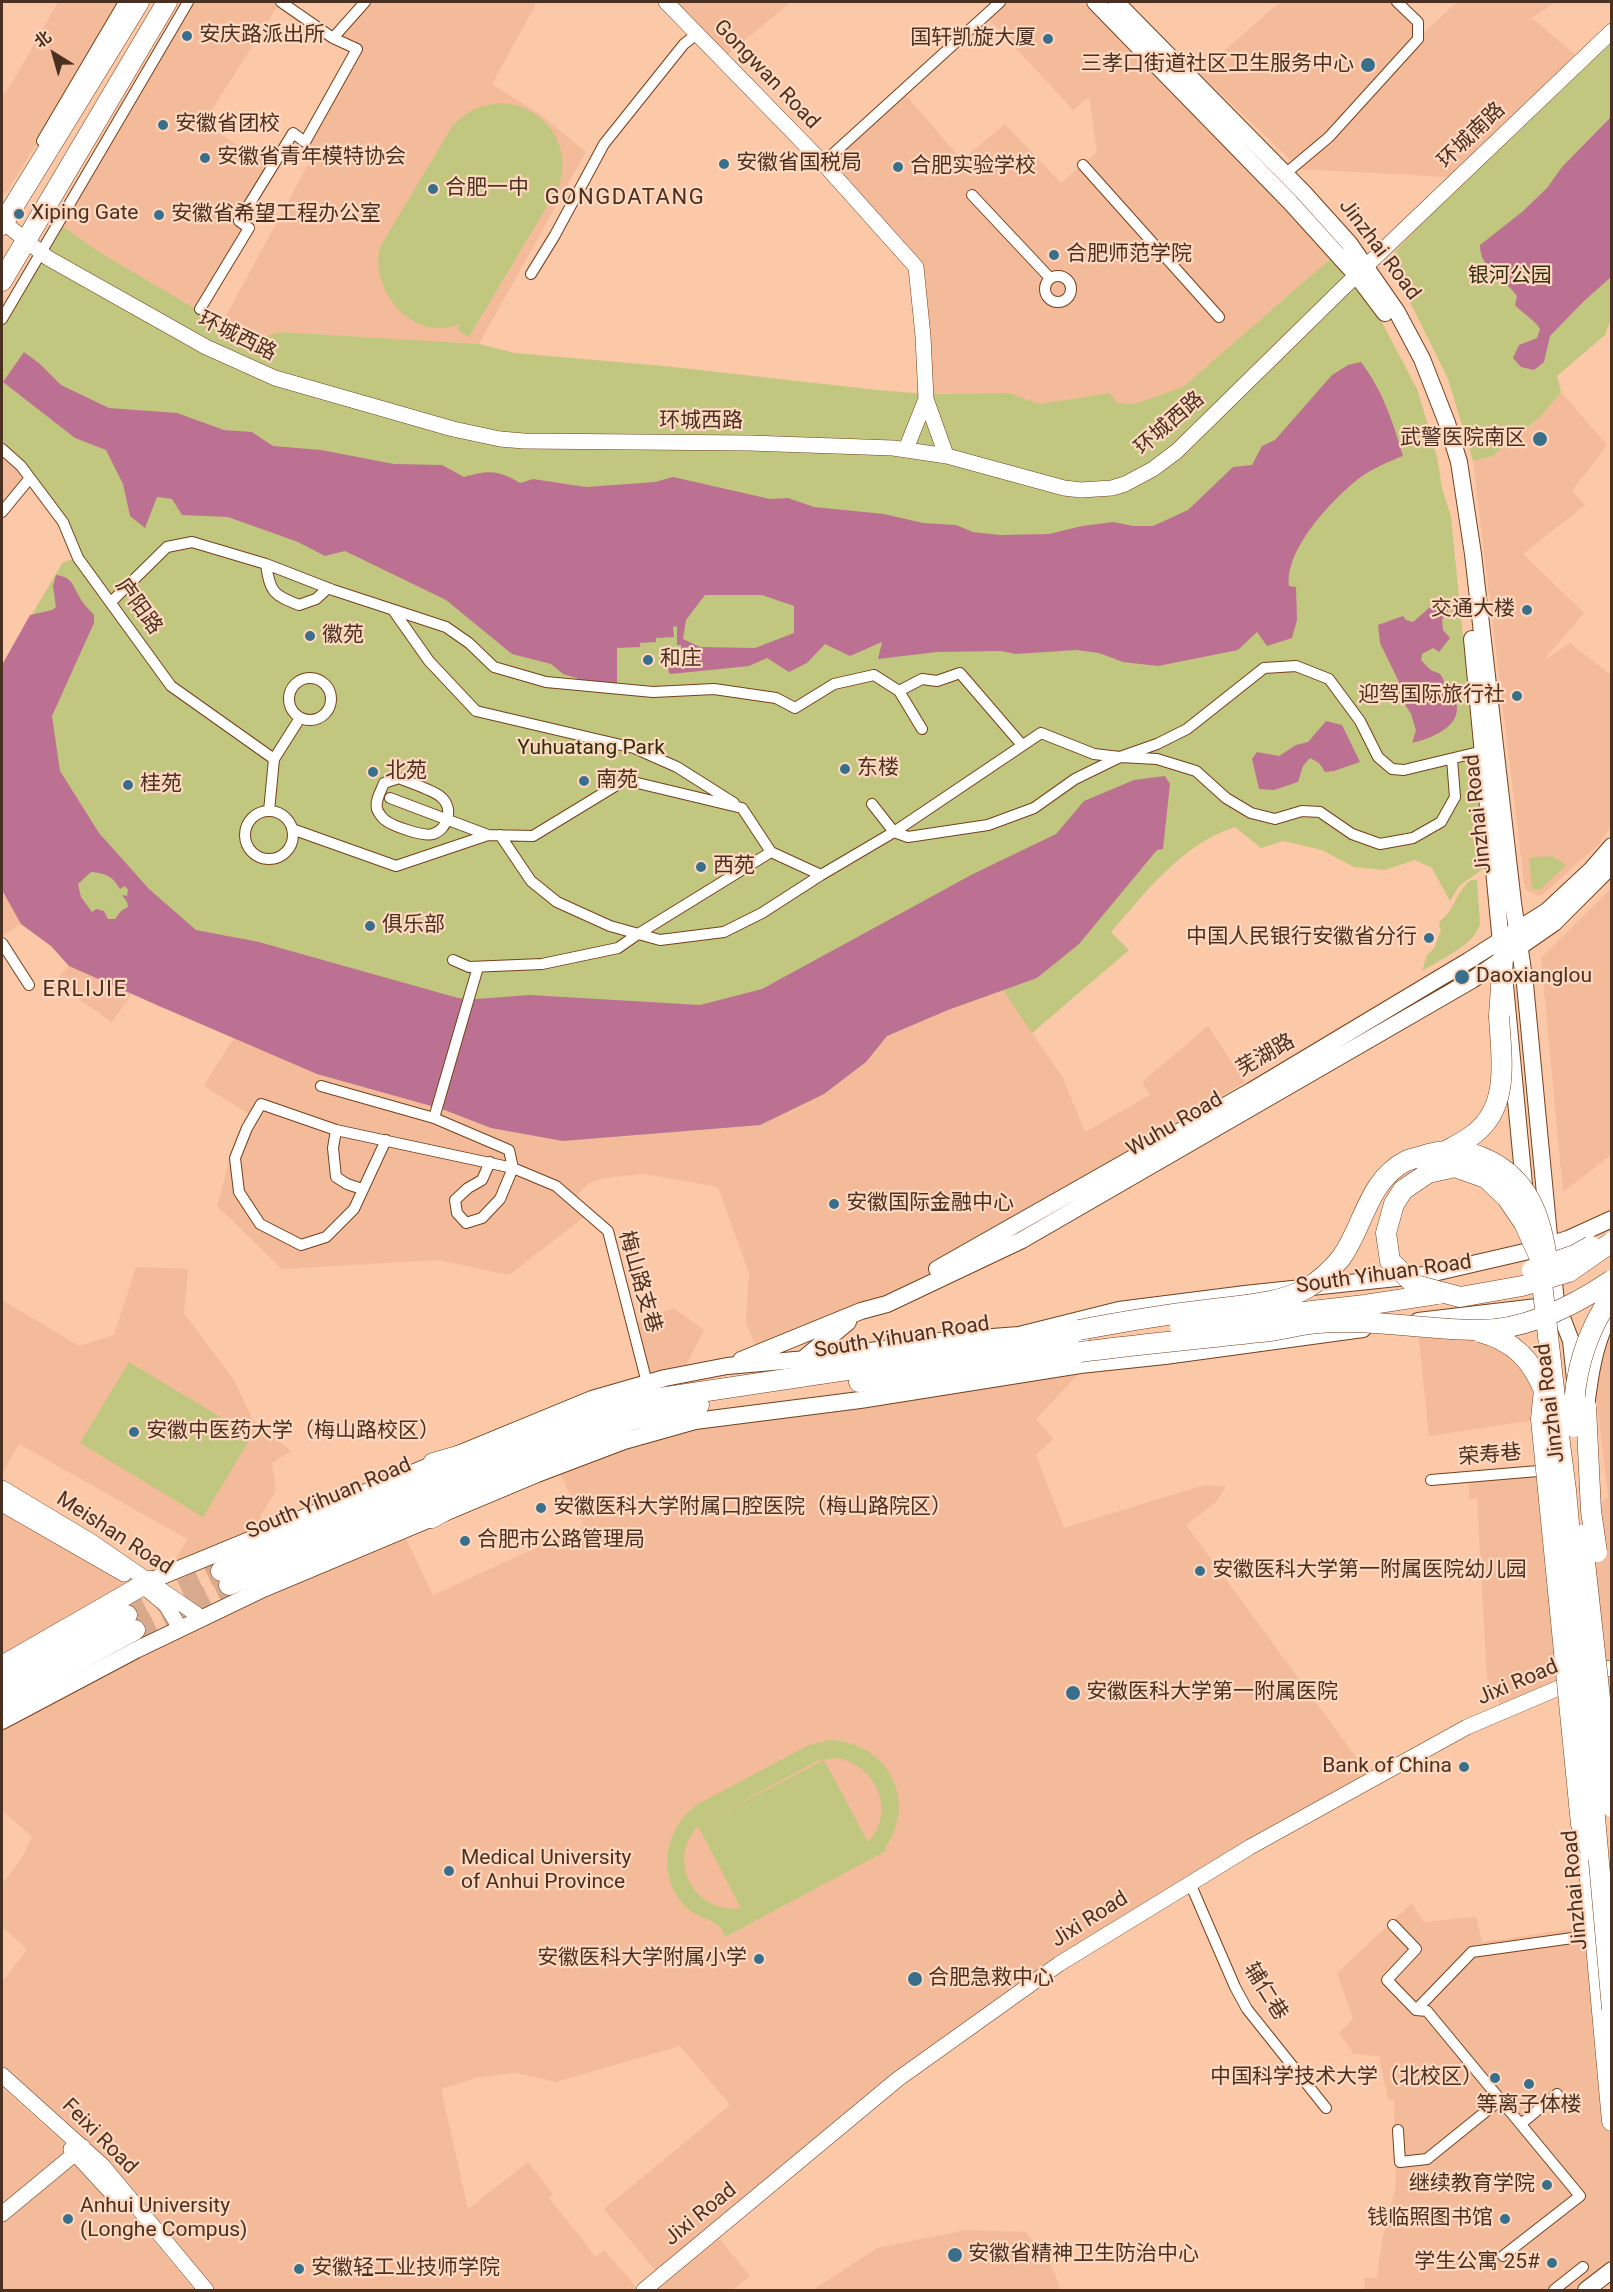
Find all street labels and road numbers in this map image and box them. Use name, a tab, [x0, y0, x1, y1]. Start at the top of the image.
street label: Gongwan Road	[708, 15, 824, 135]
street label: 环城南路	[1433, 98, 1511, 174]
street label: Jinzhai Road	[1333, 194, 1425, 306]
street label: 环城西路	[194, 307, 280, 367]
street label: 环城西路	[1130, 387, 1210, 461]
street label: 环城西路	[659, 409, 743, 435]
street label: 庐阳路	[109, 574, 167, 640]
street label: Jinzhai Road	[1460, 753, 1498, 875]
street label: 芜湖路	[1232, 1029, 1300, 1083]
street label: Wuhu Road	[1123, 1087, 1227, 1163]
street label: 梅山路支巷	[612, 1228, 666, 1336]
street label: South Yihuan Road	[1295, 1250, 1473, 1300]
street label: South Yihuan Road	[813, 1312, 991, 1364]
street label: Jinzhai Road	[1531, 1342, 1571, 1464]
street label: 荣寿巷	[1458, 1441, 1522, 1471]
street label: South Yihuan Road	[243, 1453, 415, 1545]
street label: Meishan Road	[51, 1487, 177, 1581]
street label: Jixi Road	[1474, 1655, 1562, 1711]
street label: Jinzhai Road	[1558, 1829, 1594, 1951]
street label: Jixi Road	[1047, 1887, 1133, 1953]
street label: 辅仁巷	[1238, 1959, 1292, 2025]
street label: Feixi Road	[56, 2094, 142, 2180]
street label: Jixi Road	[660, 2178, 742, 2252]

